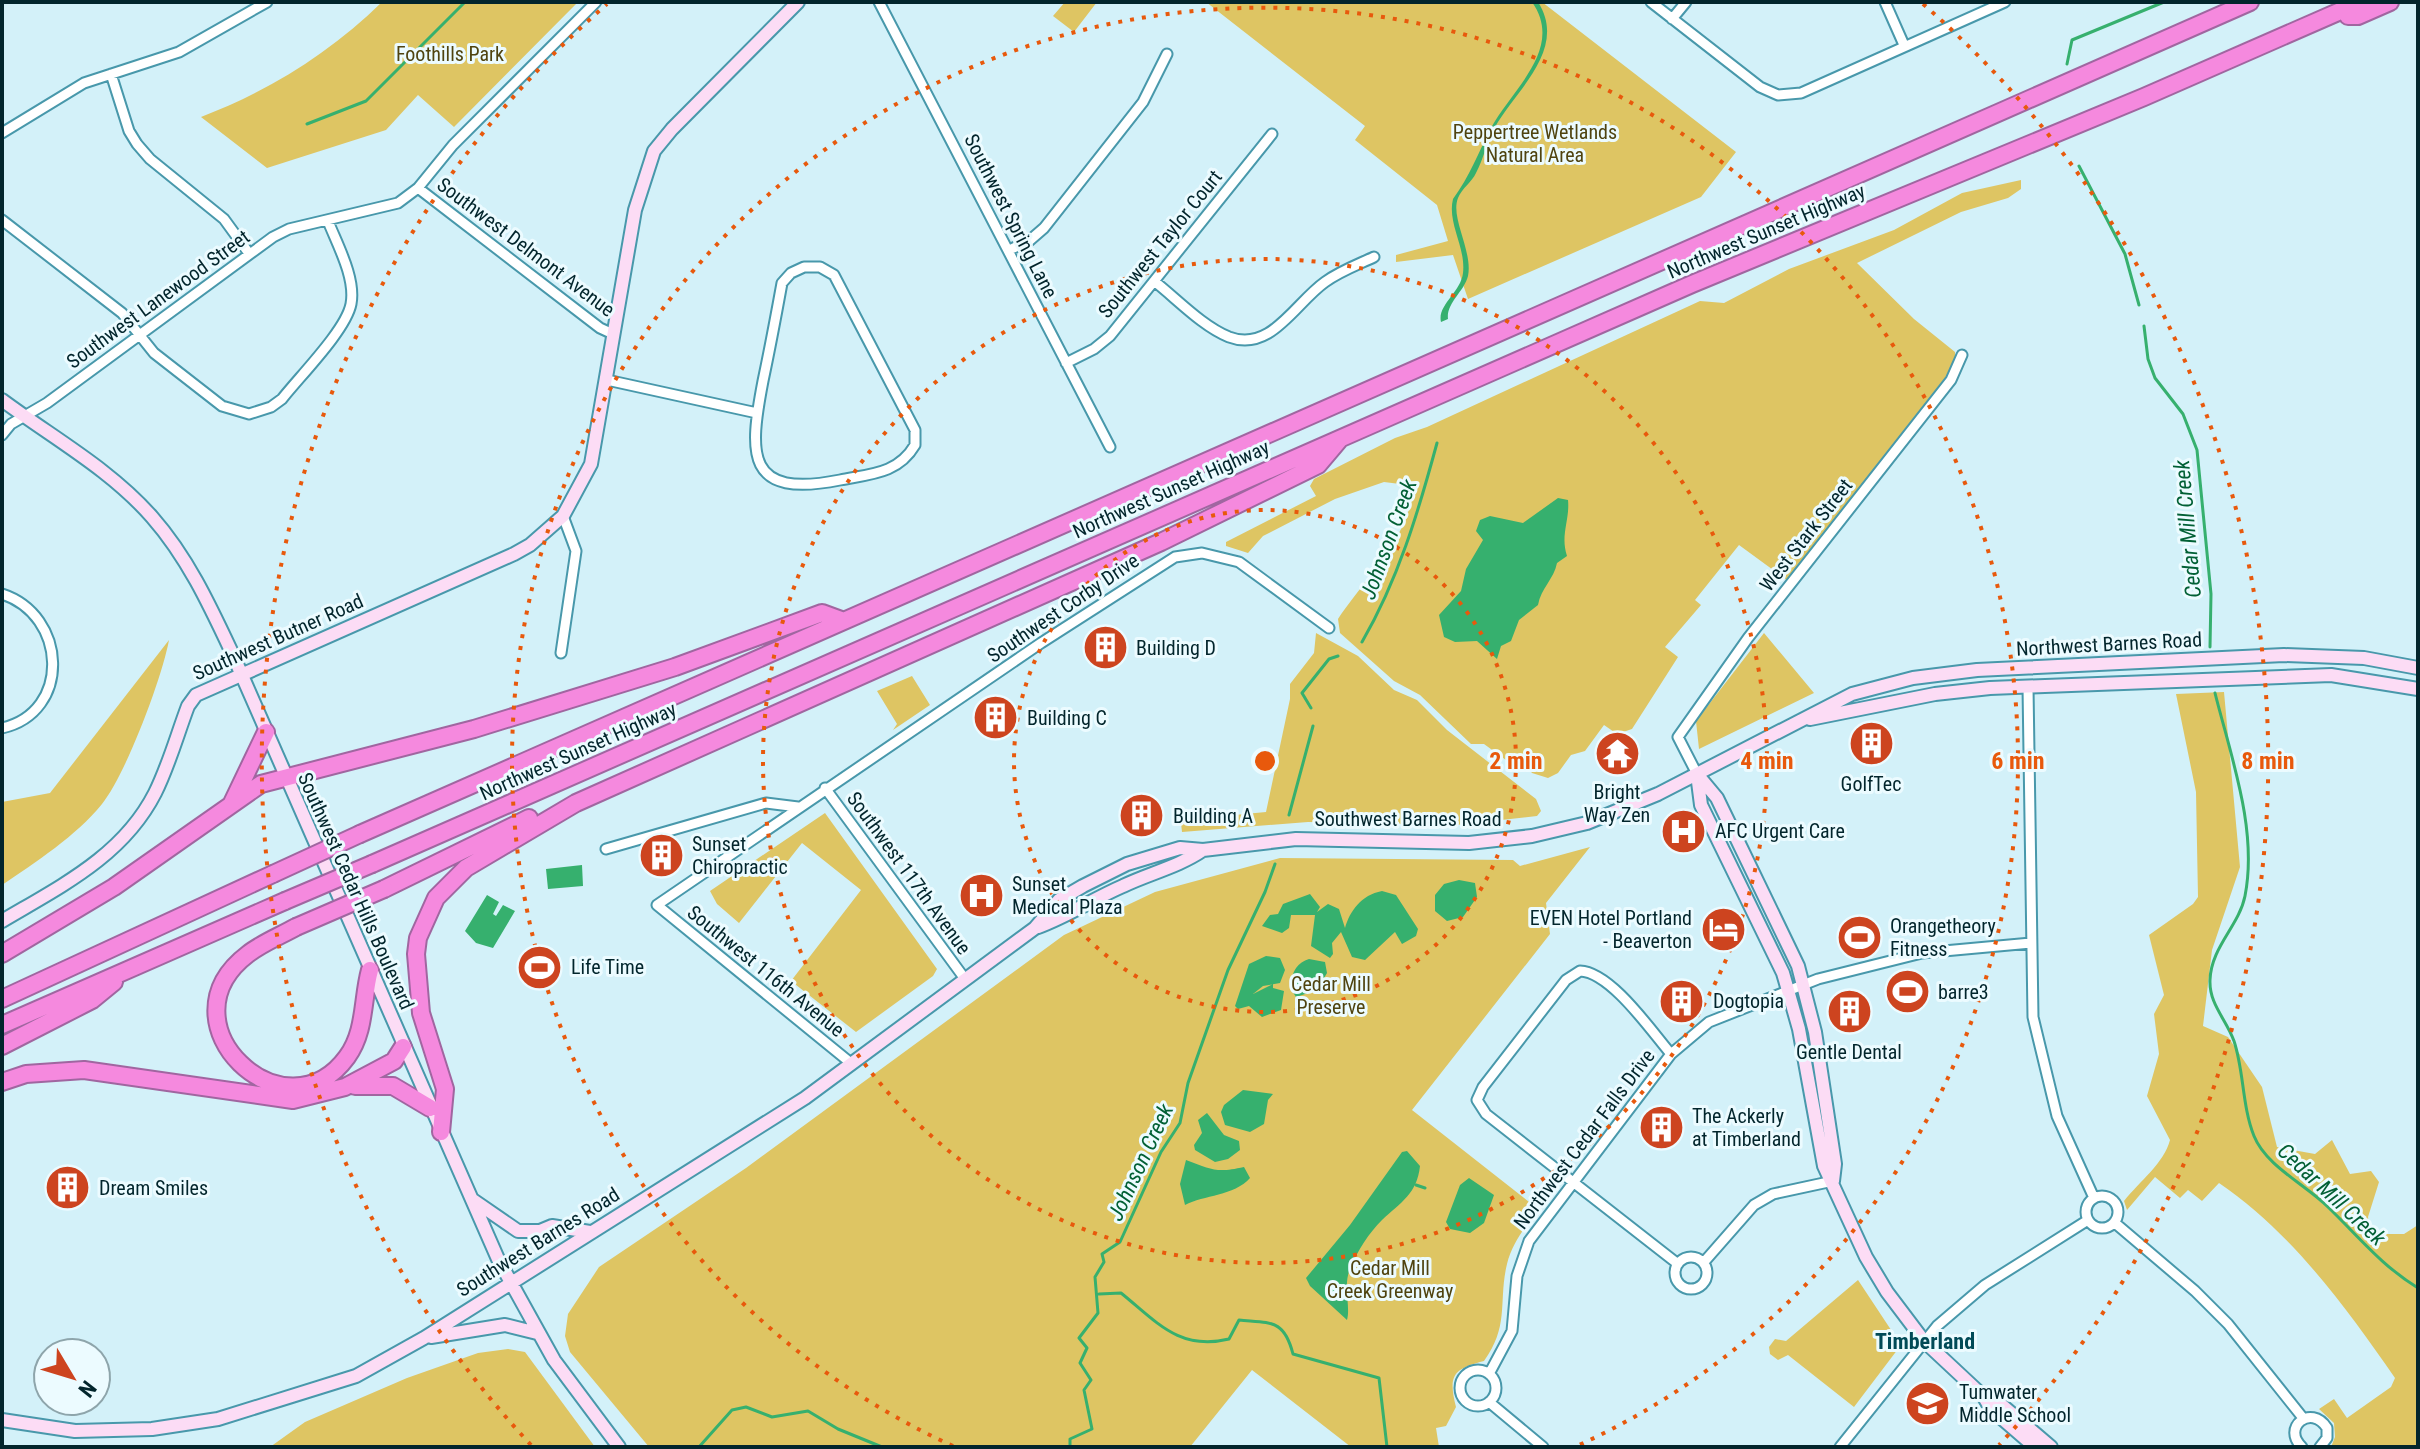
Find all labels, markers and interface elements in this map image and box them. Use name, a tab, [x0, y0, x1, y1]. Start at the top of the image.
park label: Foothills Park	[396, 42, 504, 66]
park label: Peppertree Wetlands Natural Area	[1453, 120, 1617, 167]
street label: Southwest Spring Lane	[959, 130, 1063, 302]
street label: Southwest Taylor Court	[1093, 165, 1227, 323]
street label: Southwest Delmont Avenue	[433, 172, 619, 322]
street label: Northwest Sunset Highway	[1663, 178, 1869, 284]
street label: Southwest Lanewood Street	[62, 225, 254, 373]
street label: Northwest Sunset Highway	[1069, 435, 1273, 543]
water label: Cedar Mill Creek	[2169, 459, 2206, 599]
street label: West Stark Street	[1755, 474, 1857, 596]
water label: Johnson Creek	[1355, 476, 1422, 602]
street label: Southwest Corby Drive	[983, 548, 1143, 668]
street label: Southwest Butner Road	[189, 589, 367, 685]
building icon: Building D	[1081, 624, 1129, 672]
street label: Northwest Barnes Road	[2015, 627, 2203, 661]
place label: Building D	[1136, 636, 1216, 660]
building icon: Building C	[972, 694, 1020, 742]
street label: Northwest Sunset Highway	[476, 697, 680, 805]
place label: Building C	[1027, 706, 1107, 730]
building icon: GolfTec	[1847, 720, 1895, 768]
temple icon: Bright Way Zen	[1593, 729, 1641, 777]
centre of rings	[1251, 747, 1279, 775]
text: 2 min	[1489, 747, 1543, 775]
text: 4 min	[1740, 747, 1794, 775]
text: 6 min	[1991, 747, 2045, 775]
text: 8 min	[2241, 747, 2295, 775]
street label: Southwest Cedar Hills Boulevard	[293, 769, 419, 1013]
place label: GolfTec	[1841, 772, 1901, 796]
place label: Bright Way Zen	[1584, 780, 1650, 827]
street label: Southwest 117th Avenue	[842, 787, 976, 959]
building icon: Building A	[1118, 792, 1166, 840]
place label: Building A	[1173, 804, 1253, 828]
street label: Southwest Barnes Road	[1314, 807, 1502, 831]
hospital icon: AFC Urgent Care	[1660, 807, 1708, 855]
place label: AFC Urgent Care	[1715, 819, 1845, 843]
building icon: Sunset Chiropractic	[637, 832, 685, 880]
place label: Sunset Chiropractic	[692, 832, 788, 879]
hospital icon: Sunset Medical Plaza	[957, 872, 1005, 920]
place label: Sunset Medical Plaza	[1012, 872, 1123, 919]
street label: Southwest 116th Avenue	[683, 900, 849, 1042]
hotel icon: EVEN Hotel Portland - Beaverton	[1699, 905, 1747, 953]
place label: EVEN Hotel Portland - Beaverton	[1530, 906, 1692, 953]
sports icon: Orangetheory Fitness	[1835, 913, 1883, 961]
place label: Orangetheory Fitness	[1890, 914, 1996, 961]
sports icon: Life Time	[516, 943, 564, 991]
place label: Life Time	[571, 955, 644, 979]
sports icon: barre3	[1883, 968, 1931, 1016]
park label: Cedar Mill Preserve	[1291, 972, 1371, 1019]
building icon: Dogtopia	[1658, 977, 1706, 1025]
place label: barre3	[1938, 980, 1989, 1004]
building icon: Gentle Dental	[1825, 988, 1873, 1036]
place label: Dogtopia	[1713, 989, 1784, 1013]
place label: Gentle Dental	[1796, 1040, 1902, 1064]
street label: Northwest Cedar Falls Drive	[1508, 1044, 1660, 1234]
water label: Johnson Creek	[1103, 1100, 1178, 1224]
building icon: The Ackerly at Timberland	[1637, 1104, 1685, 1152]
place label: The Ackerly at Timberland	[1692, 1104, 1801, 1151]
water label: Cedar Mill Creek	[2273, 1138, 2391, 1251]
building icon: Dream Smiles	[44, 1164, 92, 1212]
place label: Dream Smiles	[99, 1176, 208, 1200]
street label: Southwest Barnes Road	[452, 1182, 624, 1302]
park label: Cedar Mill Creek Greenway	[1327, 1256, 1453, 1303]
district label: Timberland	[1875, 1329, 1975, 1354]
north arrow	[32, 1337, 112, 1417]
text: N	[73, 1376, 101, 1402]
school or university icon: Tumwater Middle School	[1904, 1379, 1952, 1427]
place label: Tumwater Middle School	[1959, 1380, 2071, 1427]

